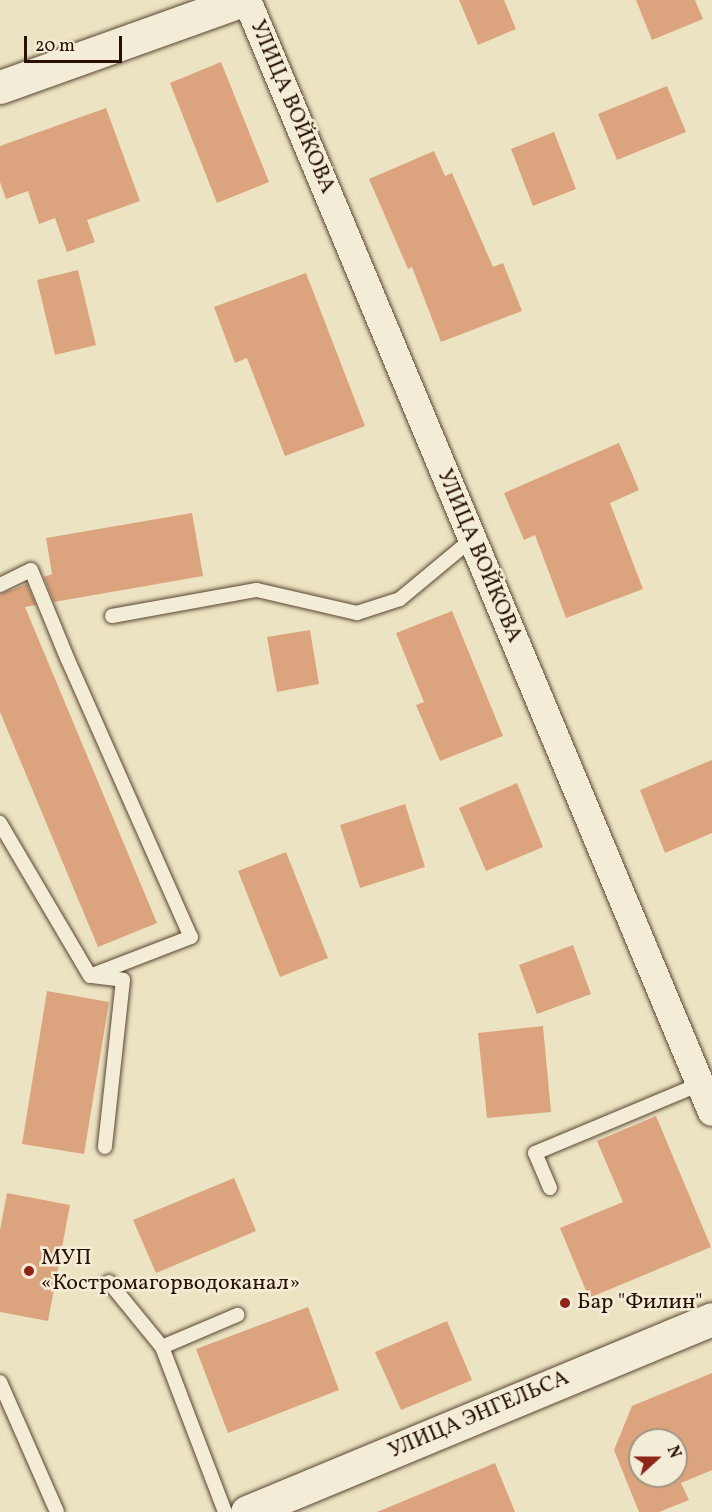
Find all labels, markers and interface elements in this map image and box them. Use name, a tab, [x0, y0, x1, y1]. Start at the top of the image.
street label: УЛИЦА ВОЙКОВА	[244, 16, 340, 198]
scale bar	[27, 24, 124, 62]
text: 20 m	[35, 34, 75, 59]
street label: УЛИЦА ВОЙКОВА	[431, 465, 527, 647]
place label: МУП «Костромагорводоканал»	[41, 1245, 300, 1296]
marker: МУП «Костромагорводоканал»	[22, 1264, 36, 1278]
place label: Бар "Филин"	[577, 1290, 702, 1316]
marker: Бар "Филин"	[558, 1296, 572, 1310]
street label: УЛИЦА ЭНГЕЛЬСА	[385, 1365, 573, 1465]
north arrow	[628, 1428, 688, 1488]
text: N	[661, 1443, 685, 1462]

